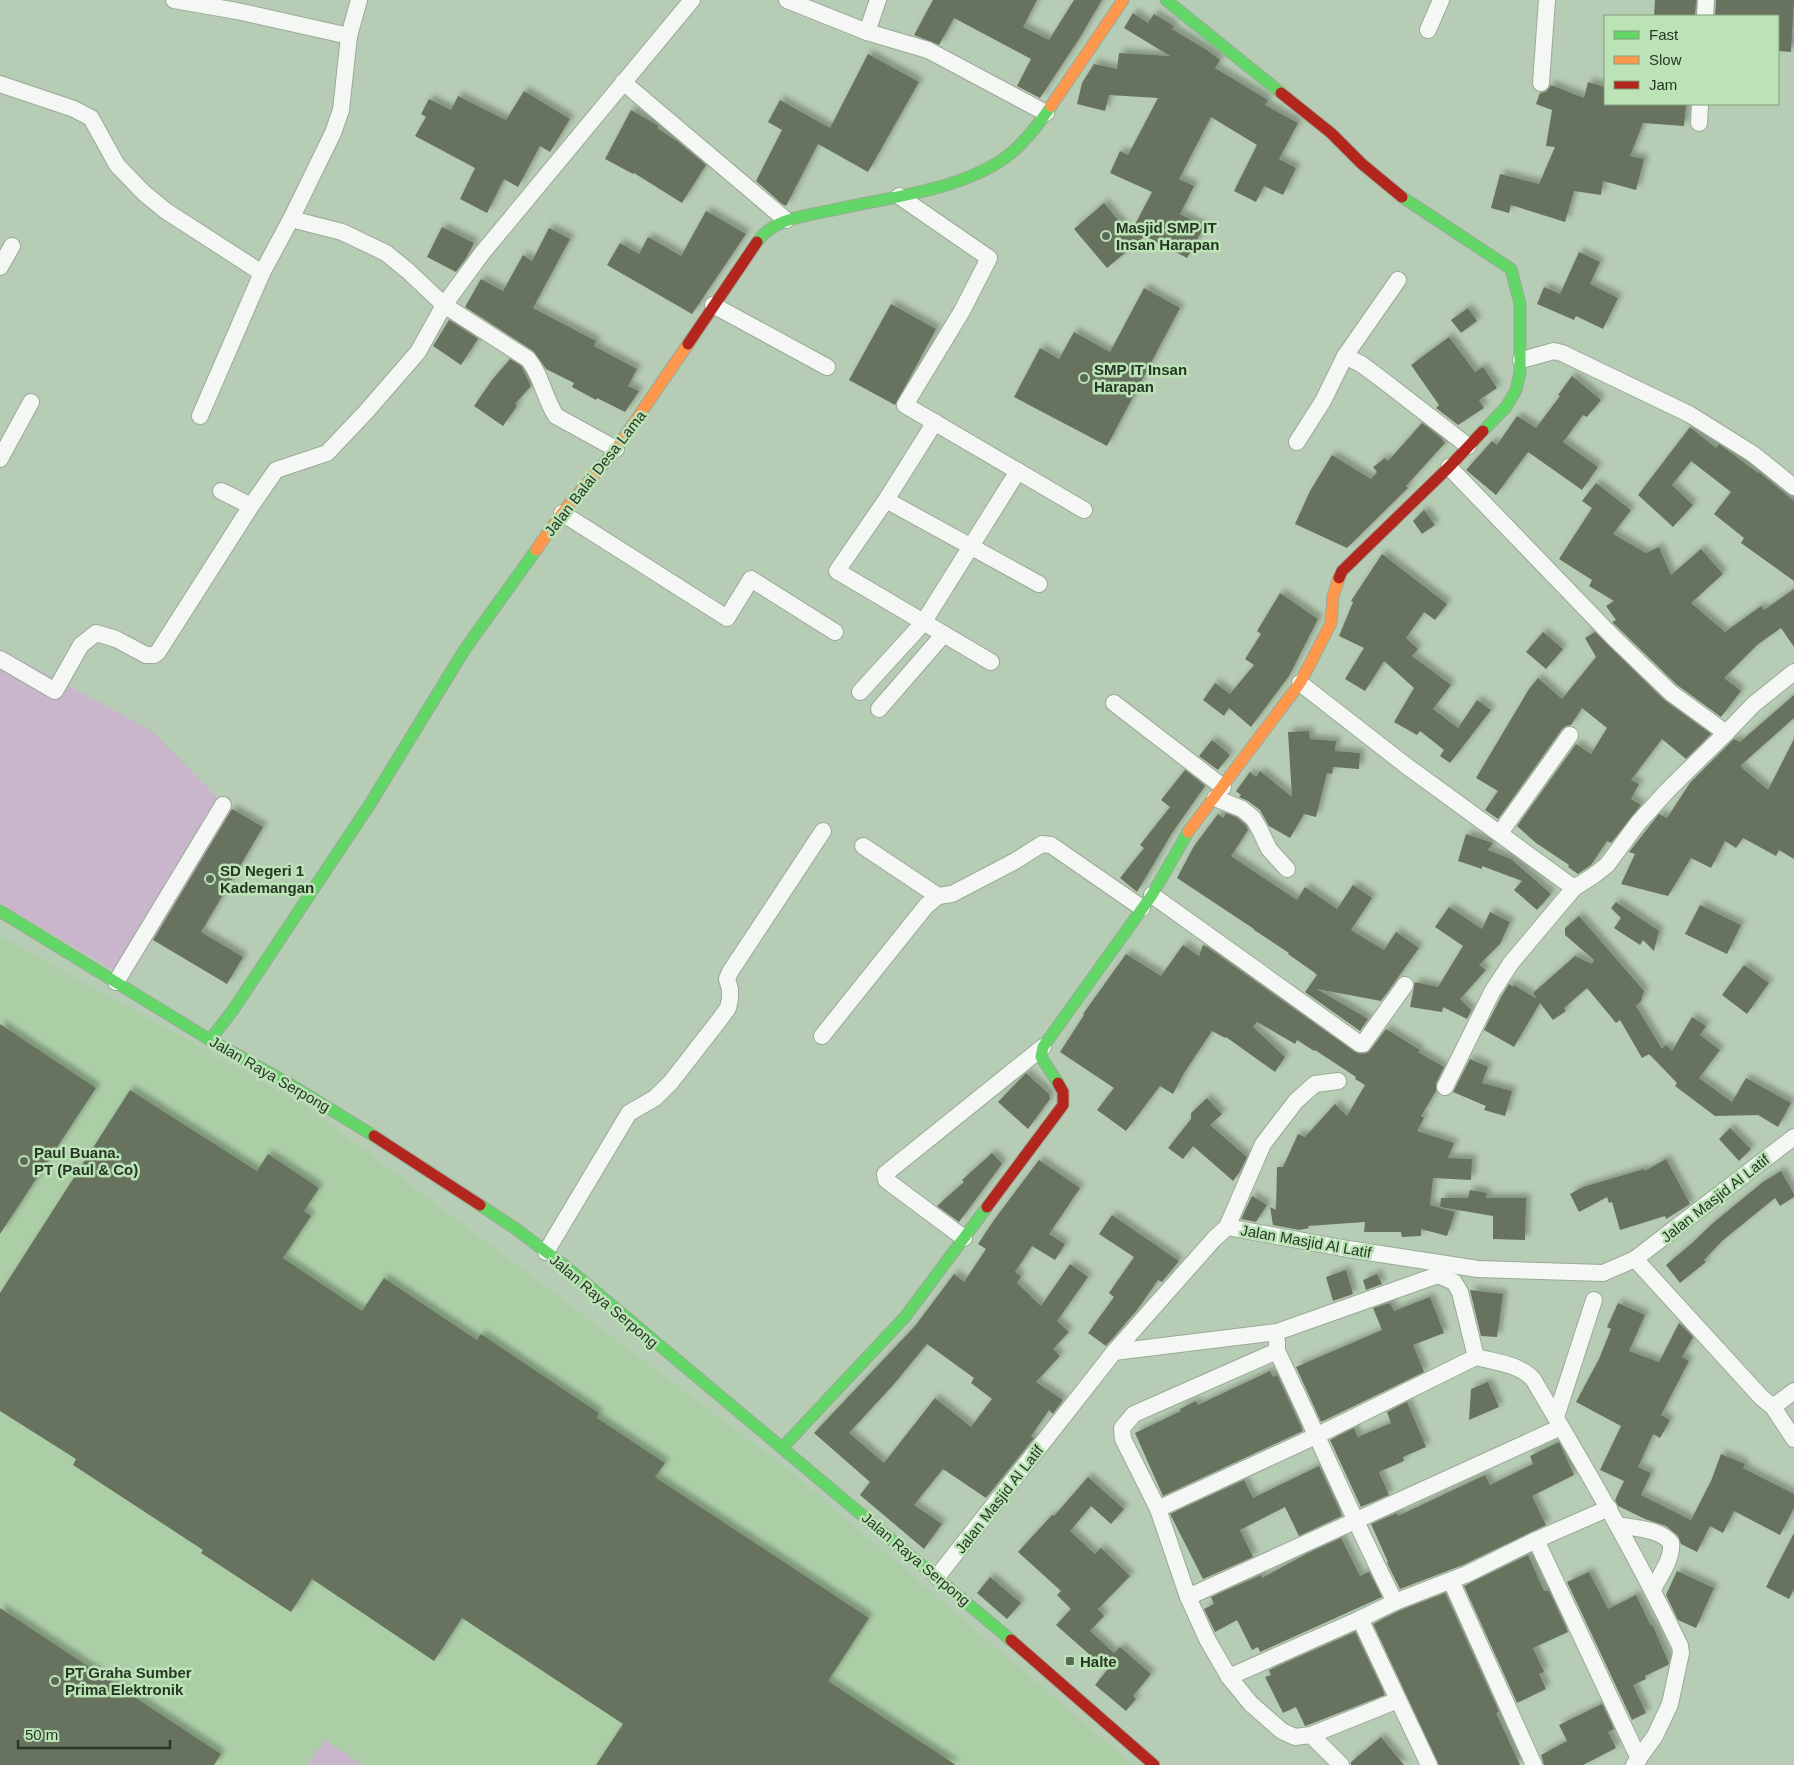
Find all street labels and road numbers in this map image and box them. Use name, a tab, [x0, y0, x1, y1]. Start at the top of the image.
street label: Jalan Balai Desa Lama	[541, 406, 650, 539]
street label: Jalan Raya Serpong	[207, 1033, 333, 1115]
street label: Jalan Masjid Al Latif	[1658, 1150, 1773, 1246]
street label: Jalan Masjid Al Latif	[1239, 1221, 1374, 1261]
street label: Jalan Raya Serpong	[546, 1251, 662, 1351]
street label: Jalan Masjid Al Latif	[951, 1441, 1047, 1556]
street label: Jalan Raya Serpong	[858, 1509, 974, 1609]

